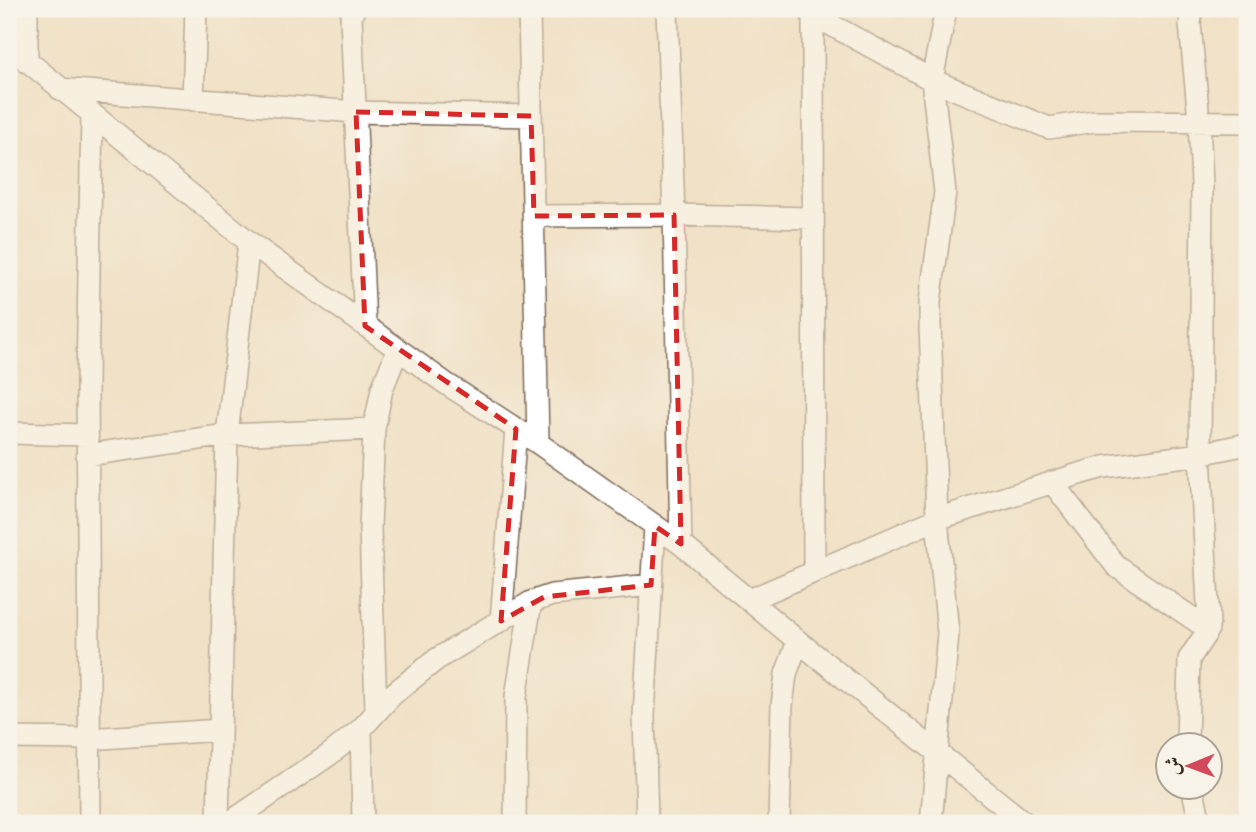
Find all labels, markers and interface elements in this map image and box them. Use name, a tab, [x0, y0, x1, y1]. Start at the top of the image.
north arrow	[1154, 730, 1224, 800]
text: ش	[1161, 757, 1185, 776]

